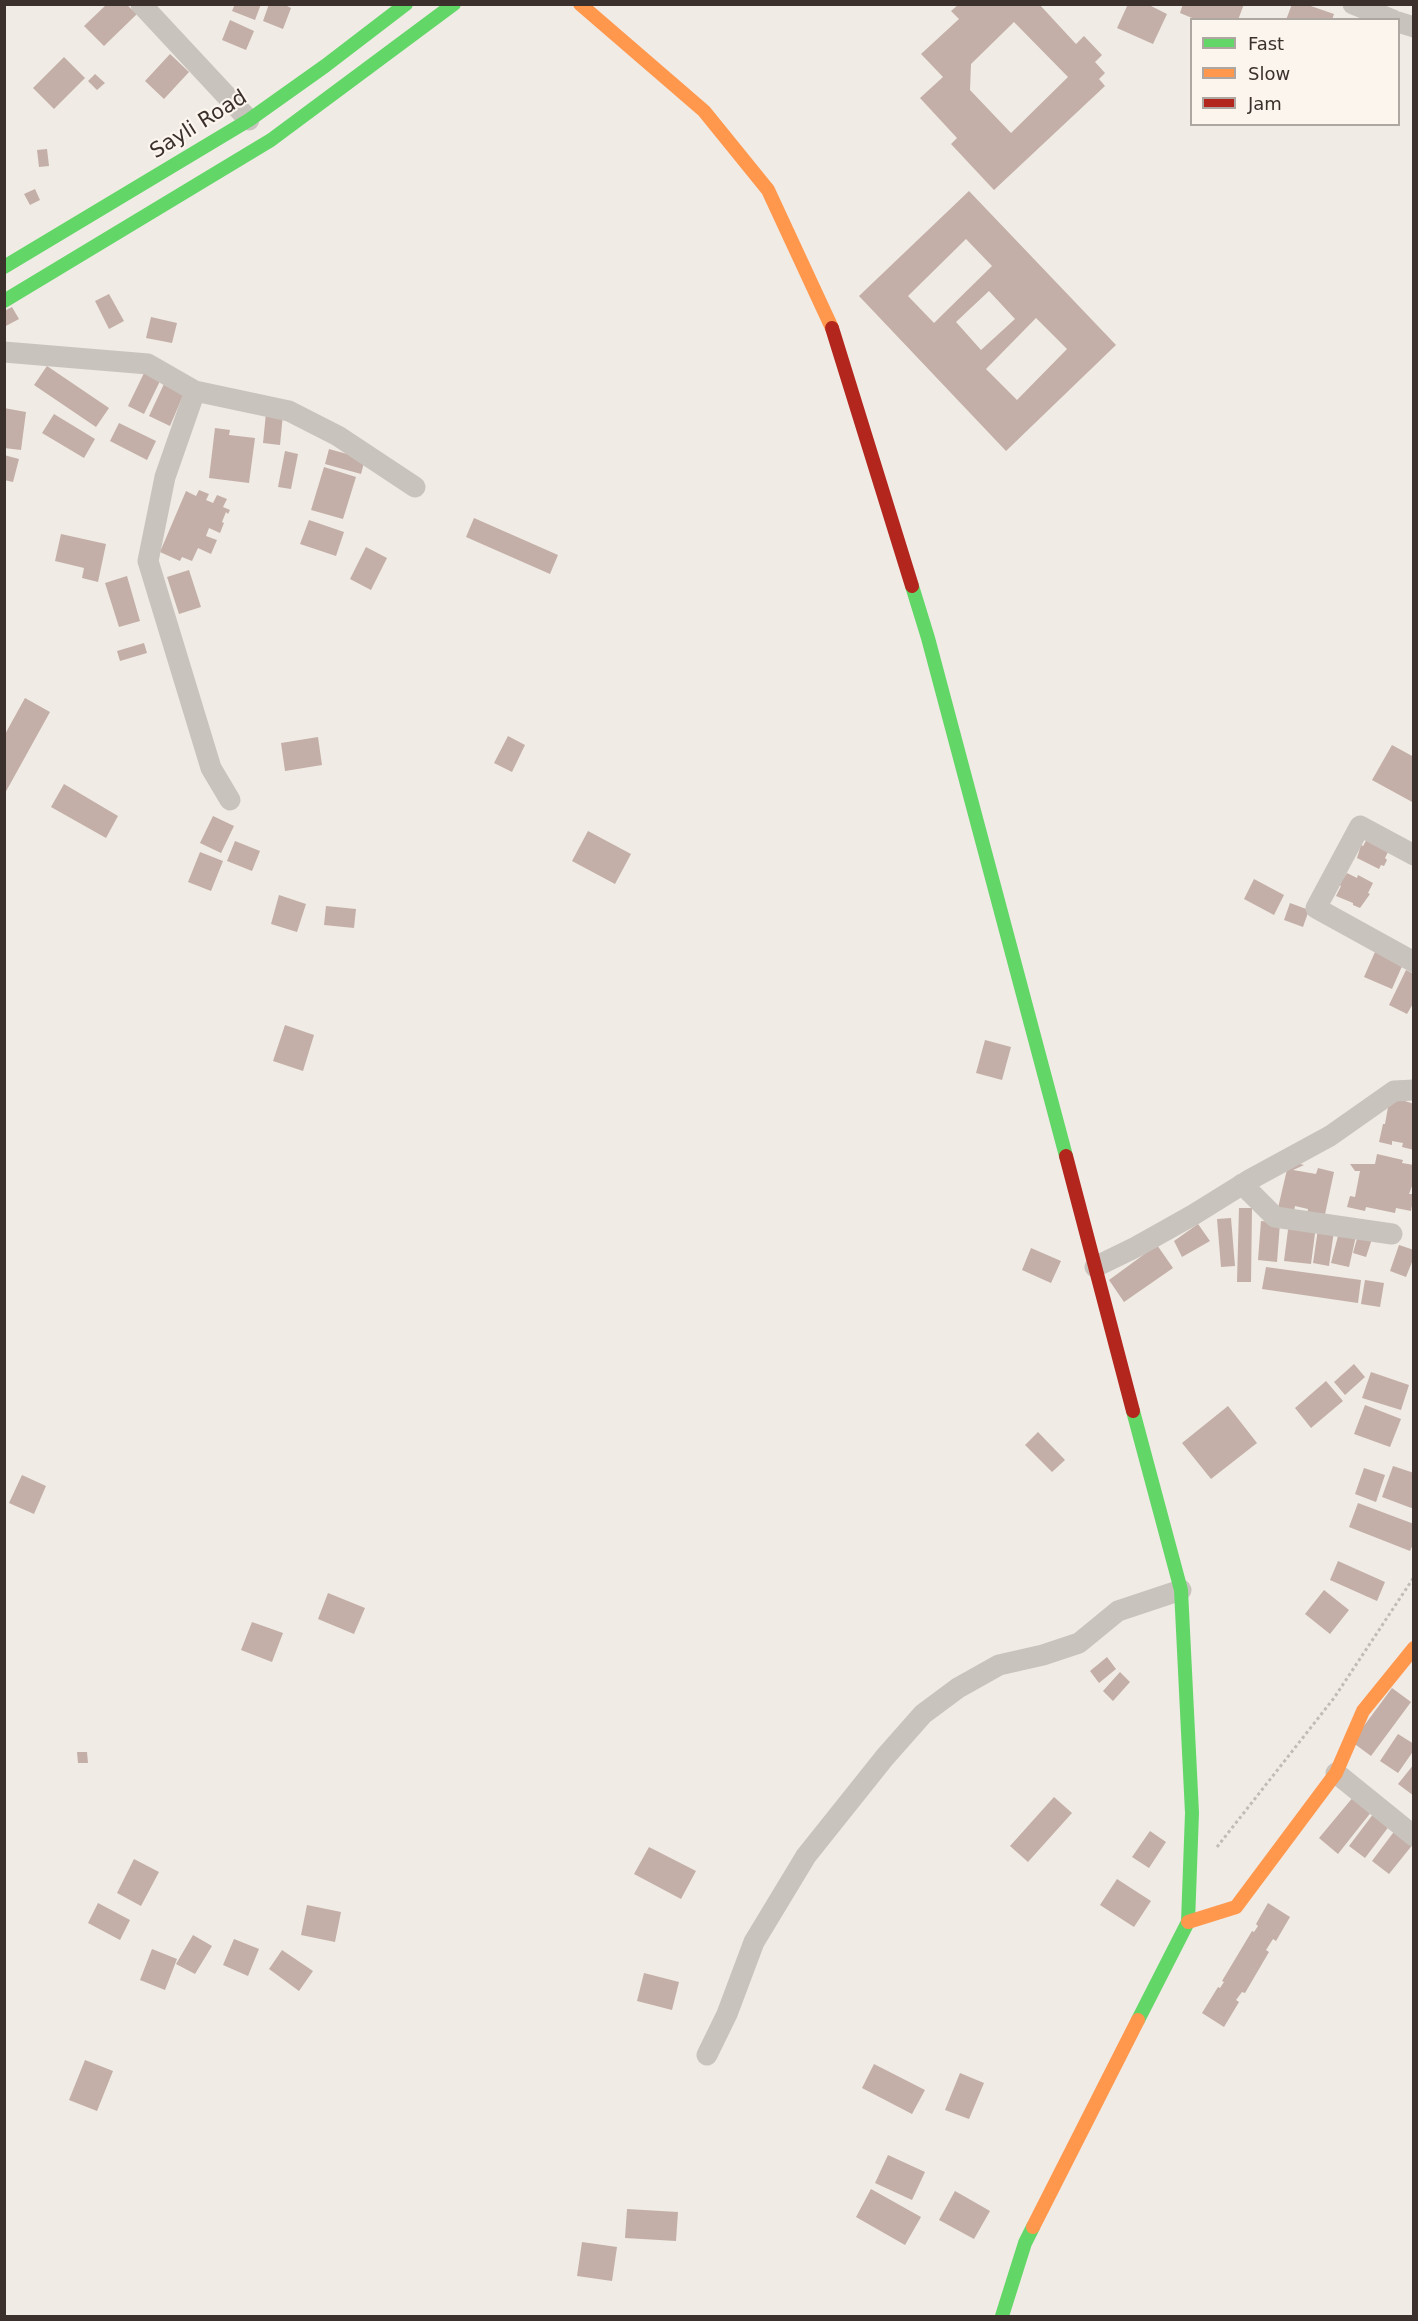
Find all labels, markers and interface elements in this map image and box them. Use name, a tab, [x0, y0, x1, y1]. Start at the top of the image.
legend	[1190, 18, 1400, 126]
text: Fast	[1248, 33, 1284, 54]
text: Slow	[1248, 63, 1290, 84]
street label: Sayli Road	[146, 85, 252, 165]
text: Jam	[1248, 93, 1282, 114]

